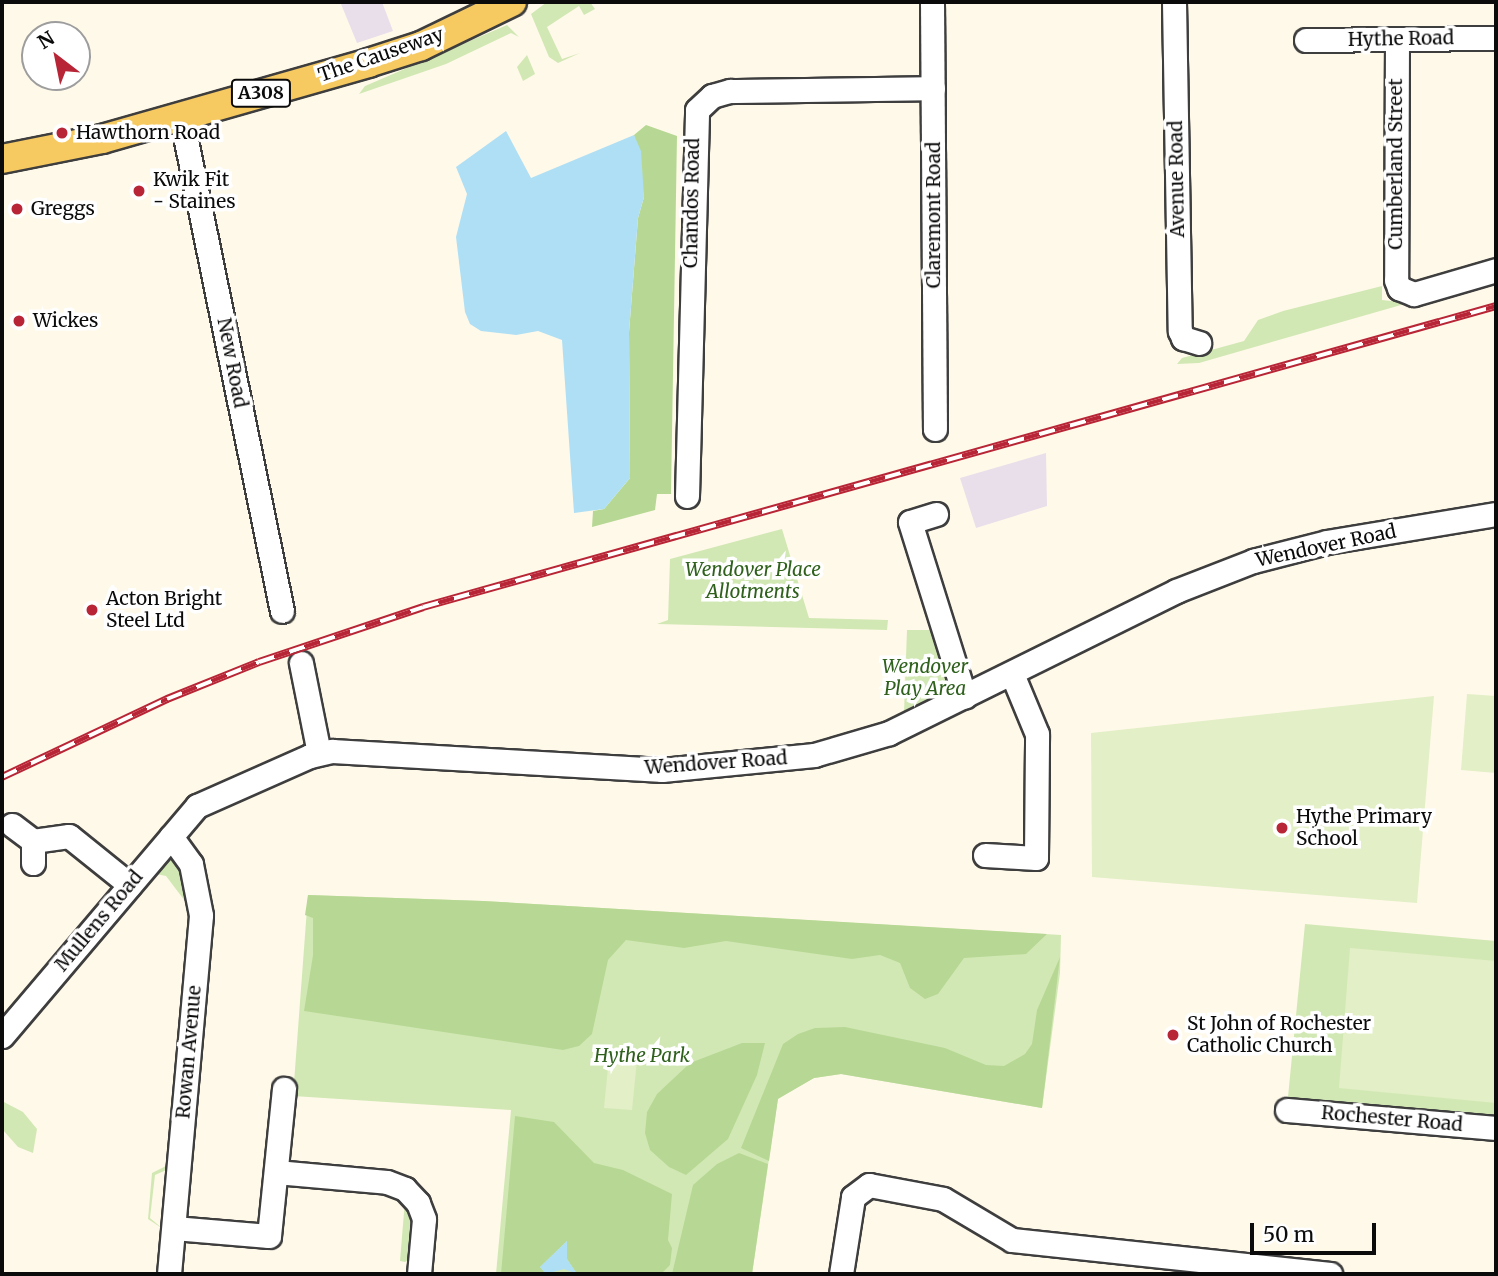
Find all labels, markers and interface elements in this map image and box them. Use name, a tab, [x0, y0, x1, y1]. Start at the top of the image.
north arrow	[21, 21, 91, 91]
street label: The Causeway	[315, 23, 447, 87]
text: N	[33, 26, 59, 54]
street label: Hythe Road	[1348, 27, 1454, 51]
road number: A308	[230, 78, 292, 108]
street label: Cumberland Street	[1385, 78, 1407, 250]
street label: Avenue Road	[1165, 120, 1189, 238]
place label: Hawthorn Road	[76, 122, 220, 144]
marker: Hawthorn Road	[54, 125, 70, 141]
street label: Chandos Road	[679, 138, 705, 268]
street label: Claremont Road	[923, 142, 945, 288]
place label: Kwik Fit - Staines	[153, 169, 236, 213]
marker: Kwik Fit - Staines	[131, 183, 147, 199]
place label: Greggs	[31, 198, 95, 220]
marker: Greggs	[9, 201, 25, 217]
place label: Wickes	[33, 310, 98, 332]
marker: Wickes	[11, 313, 27, 329]
street label: New Road	[212, 316, 252, 410]
street label: Wendover Road	[1254, 520, 1398, 572]
park label: Wendover Place Allotments	[685, 559, 821, 603]
place label: Acton Bright Steel Ltd	[106, 588, 222, 632]
marker: Acton Bright Steel Ltd	[84, 602, 100, 618]
park label: Wendover Play Area	[882, 656, 968, 700]
street label: Wendover Road	[644, 747, 788, 779]
place label: Hythe Primary School	[1296, 806, 1432, 850]
marker: Hythe Primary School	[1274, 820, 1290, 836]
street label: Mullens Road	[50, 866, 148, 976]
street label: Rowan Avenue	[172, 984, 206, 1120]
place label: St John of Rochester Catholic Church	[1187, 1013, 1371, 1057]
marker: St John of Rochester Catholic Church	[1165, 1027, 1181, 1043]
park label: Hythe Park	[594, 1045, 690, 1067]
street label: Rochester Road	[1320, 1101, 1464, 1137]
scale bar	[1253, 1210, 1379, 1254]
text: 50 m	[1263, 1221, 1314, 1248]

